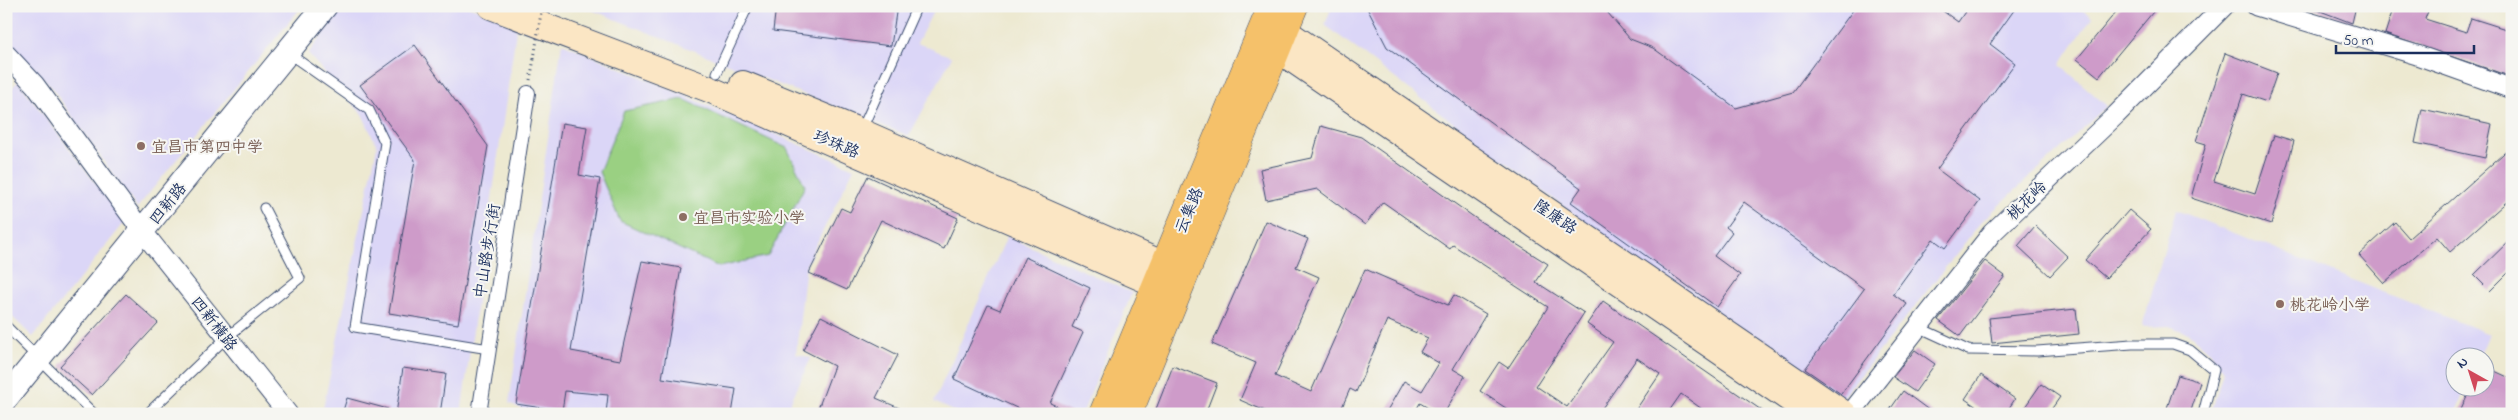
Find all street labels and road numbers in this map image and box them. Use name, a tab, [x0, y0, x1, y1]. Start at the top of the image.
street label: 珍珠路	[809, 124, 863, 165]
street label: 桃花岭	[2002, 176, 2053, 227]
street label: 四新路	[144, 178, 193, 230]
street label: 云集路	[1169, 184, 1210, 238]
street label: 隆康路	[1528, 194, 1581, 241]
street label: 中山路步行街	[469, 202, 507, 301]
street label: 四新横路	[184, 292, 243, 357]

